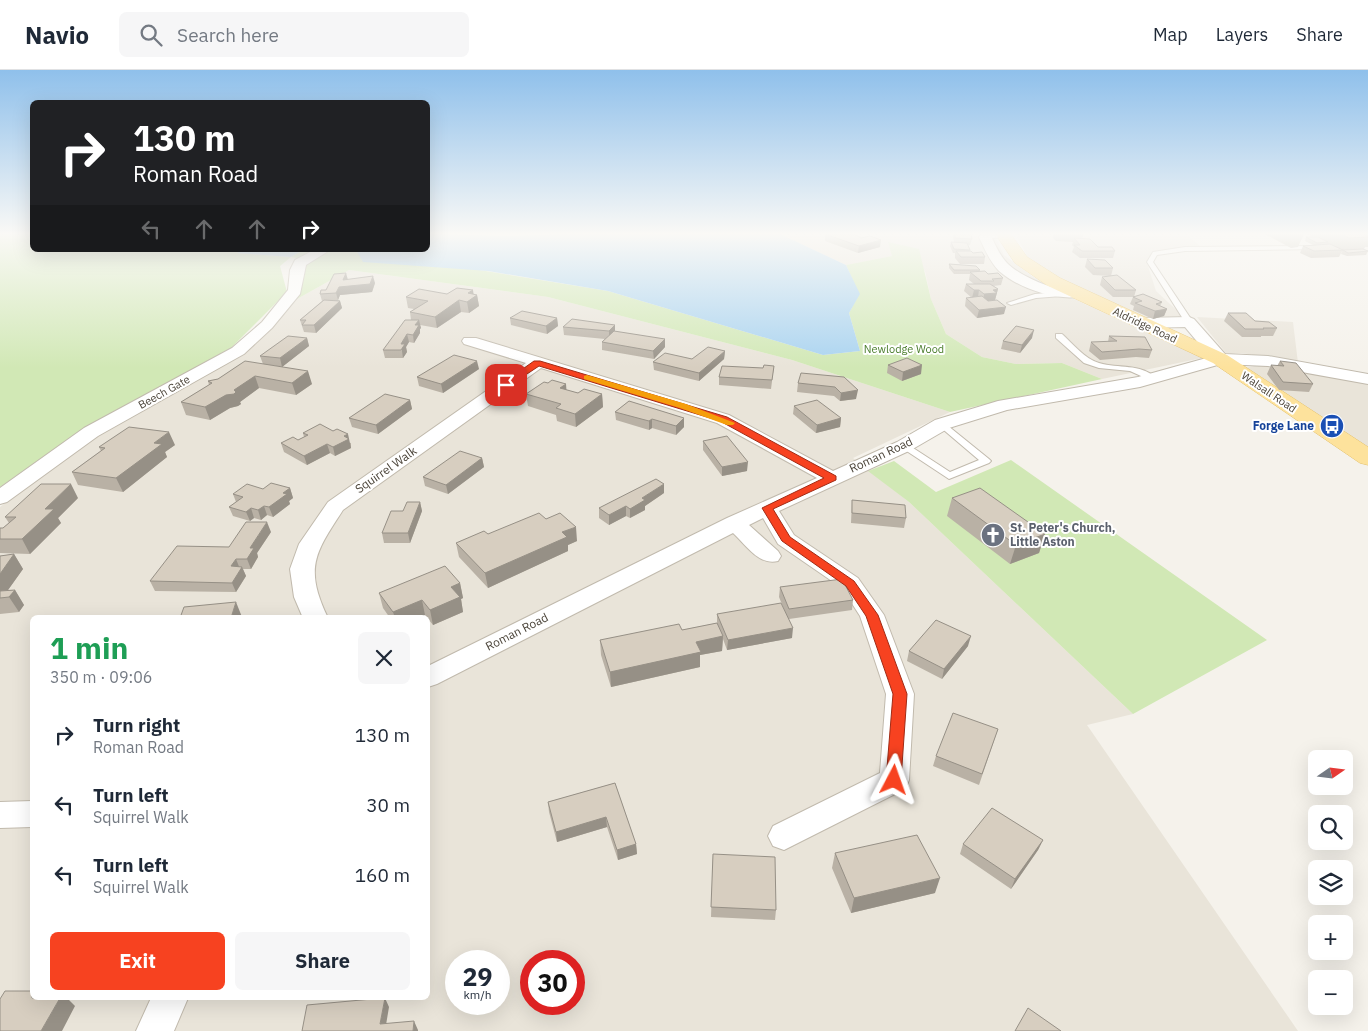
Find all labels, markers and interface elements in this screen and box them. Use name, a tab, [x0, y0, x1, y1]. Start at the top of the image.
search box	[119, 12, 469, 57]
text: Navio	[25, 19, 89, 51]
icon: search	[137, 21, 165, 49]
text: Search here	[177, 23, 279, 47]
text: Map	[1153, 23, 1188, 46]
text: Layers	[1216, 23, 1268, 46]
text: Share	[1296, 23, 1343, 46]
text: 130 m	[133, 115, 236, 161]
icon: right	[50, 120, 115, 185]
text: Roman Road	[133, 159, 258, 188]
icon: left	[137, 215, 165, 243]
icon: ahead	[190, 215, 218, 243]
icon: ahead	[243, 215, 271, 243]
icon: right	[296, 215, 324, 243]
street label: Aldridge Road	[1111, 304, 1179, 346]
park label: Newlodge Wood	[864, 342, 944, 356]
pin	[485, 364, 527, 406]
street label: Walsall Road	[1239, 368, 1299, 416]
icon: arrive	[492, 371, 520, 399]
street label: Beech Gate	[136, 372, 192, 412]
bus stop icon: Forge Lane	[1319, 413, 1345, 439]
place label: Forge Lane	[1253, 418, 1314, 433]
street label: Roman Road	[847, 433, 915, 476]
street label: Squirrel Walk	[352, 442, 420, 496]
place label: St. Peter's Church, Little Aston	[1010, 520, 1116, 549]
church icon: St. Peter's Church, Little Aston	[980, 522, 1006, 548]
street label: Roman Road	[483, 609, 551, 654]
text: 1 min	[50, 628, 128, 667]
button: close	[358, 632, 410, 684]
text: 350 m · 09:06	[50, 667, 152, 687]
text: Turn right	[93, 713, 180, 737]
icon: right	[50, 721, 78, 749]
text: 130 m	[355, 723, 410, 747]
text: Roman Road	[93, 737, 184, 757]
north arrow	[1308, 750, 1352, 795]
map controls	[1308, 750, 1353, 1015]
position arrow	[867, 753, 919, 805]
text: Turn left	[93, 783, 169, 807]
icon: left	[50, 791, 78, 819]
text: 30 m	[366, 793, 410, 817]
button: search	[1308, 805, 1353, 850]
text: Squirrel Walk	[93, 807, 189, 827]
text: Turn left	[93, 853, 169, 877]
button: layers	[1308, 860, 1353, 905]
icon: left	[50, 861, 78, 889]
text: 160 m	[355, 863, 410, 887]
text: Squirrel Walk	[93, 877, 189, 897]
button: +	[1308, 915, 1353, 960]
button: Exit	[50, 932, 225, 990]
button: Share	[235, 932, 410, 990]
speed limit sign: 30	[520, 950, 585, 1015]
text: 29	[462, 960, 493, 993]
button: −	[1308, 970, 1353, 1015]
text: km/h	[463, 987, 492, 1002]

